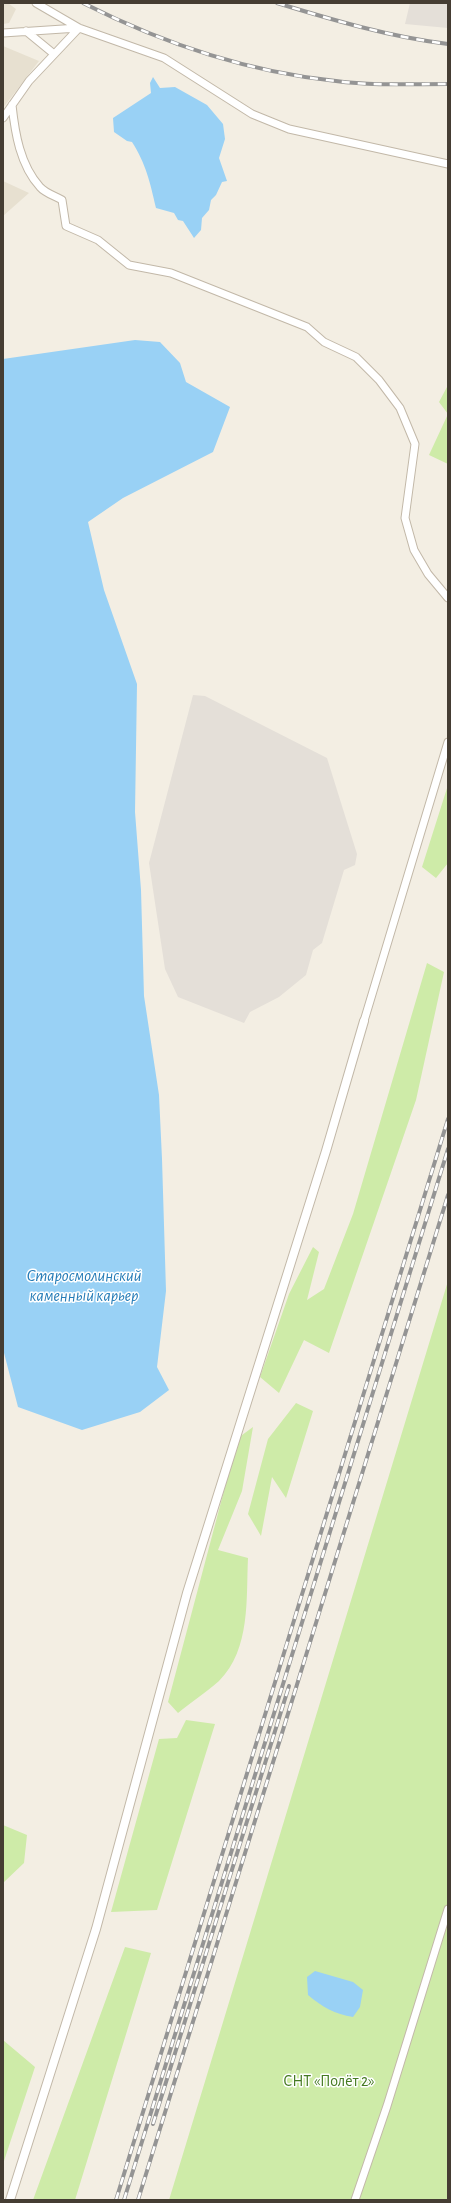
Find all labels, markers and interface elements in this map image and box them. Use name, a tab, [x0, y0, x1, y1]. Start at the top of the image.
water label: Старосмолинский каменный карьер	[26, 1266, 142, 1306]
park label: СНТ «Полёт 2»	[283, 2071, 375, 2091]

